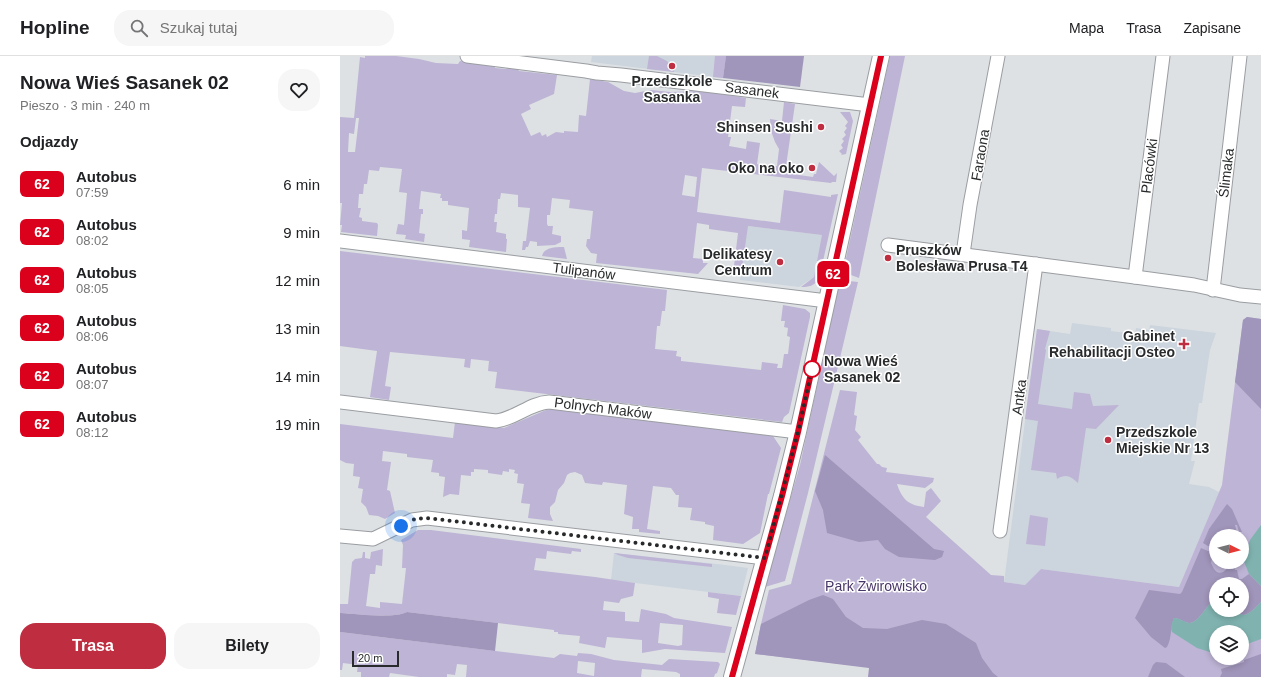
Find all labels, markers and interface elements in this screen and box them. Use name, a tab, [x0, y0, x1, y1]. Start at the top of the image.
search box	[114, 10, 394, 46]
text: Hopline	[20, 17, 90, 38]
icon: search	[128, 17, 150, 39]
text: Szukaj tutaj	[160, 19, 237, 36]
text: Mapa	[1069, 20, 1104, 36]
text: Trasa	[1126, 20, 1161, 36]
text: Zapisane	[1183, 20, 1241, 36]
marker: Przedszkole Sasanka	[667, 61, 677, 71]
button: heart	[278, 69, 320, 111]
text: Nowa Wieś Sasanek 02	[20, 72, 229, 93]
place label: Przedszkole Sasanka	[632, 73, 713, 105]
street label: Sasanek	[724, 79, 781, 101]
text: Pieszo · 3 min · 240 m	[20, 98, 150, 113]
place label: Shinsen Sushi	[717, 119, 813, 135]
marker: Shinsen Sushi	[816, 122, 826, 132]
street label: Faraona	[968, 128, 992, 182]
text: Odjazdy	[20, 133, 78, 150]
street label: Placówki	[1138, 138, 1160, 194]
street label: Ślimaka	[1214, 147, 1237, 199]
place label: Oko na oko	[728, 160, 804, 176]
marker: Oko na oko	[807, 163, 817, 173]
text: Autobus	[76, 168, 137, 185]
text: 62	[34, 176, 50, 192]
text: 6 min	[283, 176, 320, 193]
text: 07:59	[76, 185, 109, 200]
text: Autobus	[76, 216, 137, 233]
text: 62	[34, 224, 50, 240]
text: 9 min	[283, 224, 320, 241]
text: 08:02	[76, 233, 109, 248]
place label: Pruszków Bolesława Prusa T4	[896, 242, 1028, 274]
place label: Delikatesy Centrum	[703, 246, 772, 278]
marker: Pruszków Bolesława Prusa T4	[883, 253, 893, 263]
marker: Delikatesy Centrum	[775, 257, 785, 267]
street label: Tulipanów	[552, 259, 617, 283]
line badge: 62	[815, 261, 851, 287]
text: Autobus	[76, 264, 137, 281]
text: 62	[825, 266, 841, 282]
text: 62	[34, 272, 50, 288]
text: 12 min	[275, 272, 320, 289]
text: 08:05	[76, 281, 109, 296]
text: Autobus	[76, 312, 137, 329]
text: 62	[34, 320, 50, 336]
text: 13 min	[275, 320, 320, 337]
place label: Gabinet Rehabilitacji Osteo	[1049, 328, 1175, 360]
text: 08:06	[76, 329, 109, 344]
marker: Gabinet Rehabilitacji Osteo	[1178, 338, 1190, 350]
place label: Nowa Wieś Sasanek 02	[824, 353, 900, 385]
text: Autobus	[76, 360, 137, 377]
marker: Nowa Wieś Sasanek 02	[803, 360, 821, 378]
text: 62	[34, 368, 50, 384]
text: 14 min	[275, 368, 320, 385]
text: 08:07	[76, 377, 109, 392]
street label: Antka	[1009, 378, 1029, 416]
street label: Polnych Maków	[553, 394, 654, 422]
text: Autobus	[76, 408, 137, 425]
text: 62	[34, 416, 50, 432]
text: 19 min	[275, 416, 320, 433]
place label: Przedszkole Miejskie Nr 13	[1116, 424, 1210, 456]
text: 08:12	[76, 425, 109, 440]
marker: Przedszkole Miejskie Nr 13	[1103, 435, 1113, 445]
your location	[391, 516, 411, 536]
north arrow	[1209, 529, 1249, 569]
map controls	[1209, 529, 1249, 665]
park label: Park Żwirowisko	[825, 577, 927, 594]
button: locate	[1209, 577, 1249, 617]
button: Trasa	[20, 623, 166, 669]
button: Bilety	[174, 623, 320, 669]
button: layers	[1209, 625, 1249, 665]
scale bar	[352, 649, 399, 668]
text: 20 m	[358, 652, 382, 664]

